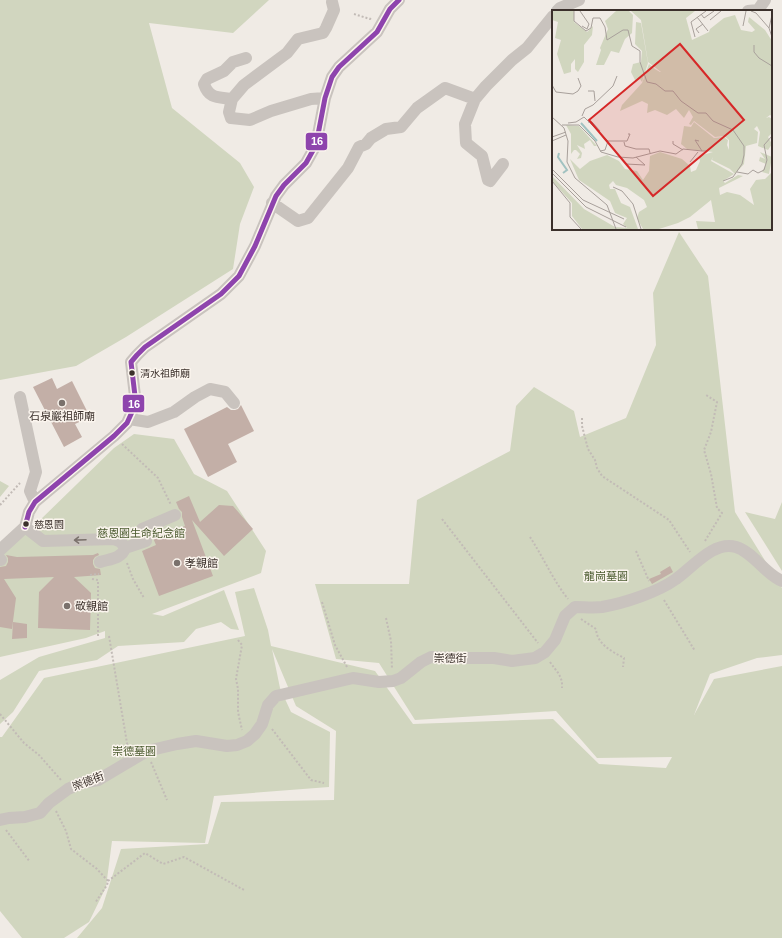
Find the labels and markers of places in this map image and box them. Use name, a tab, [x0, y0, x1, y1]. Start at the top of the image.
marker: 清水祖師廟	[127, 368, 137, 378]
place label: 清水祖師廟	[140, 368, 190, 379]
marker: 石泉巖祖師廟	[57, 398, 67, 408]
place label: 石泉巖祖師廟	[29, 410, 95, 422]
marker: 慈恩園	[21, 519, 31, 529]
place label: 慈恩園	[34, 519, 64, 530]
place label: 孝親館	[185, 557, 218, 569]
marker: 孝親館	[172, 558, 182, 568]
place label: 敬親館	[75, 600, 108, 612]
marker: 敬親館	[62, 601, 72, 611]

